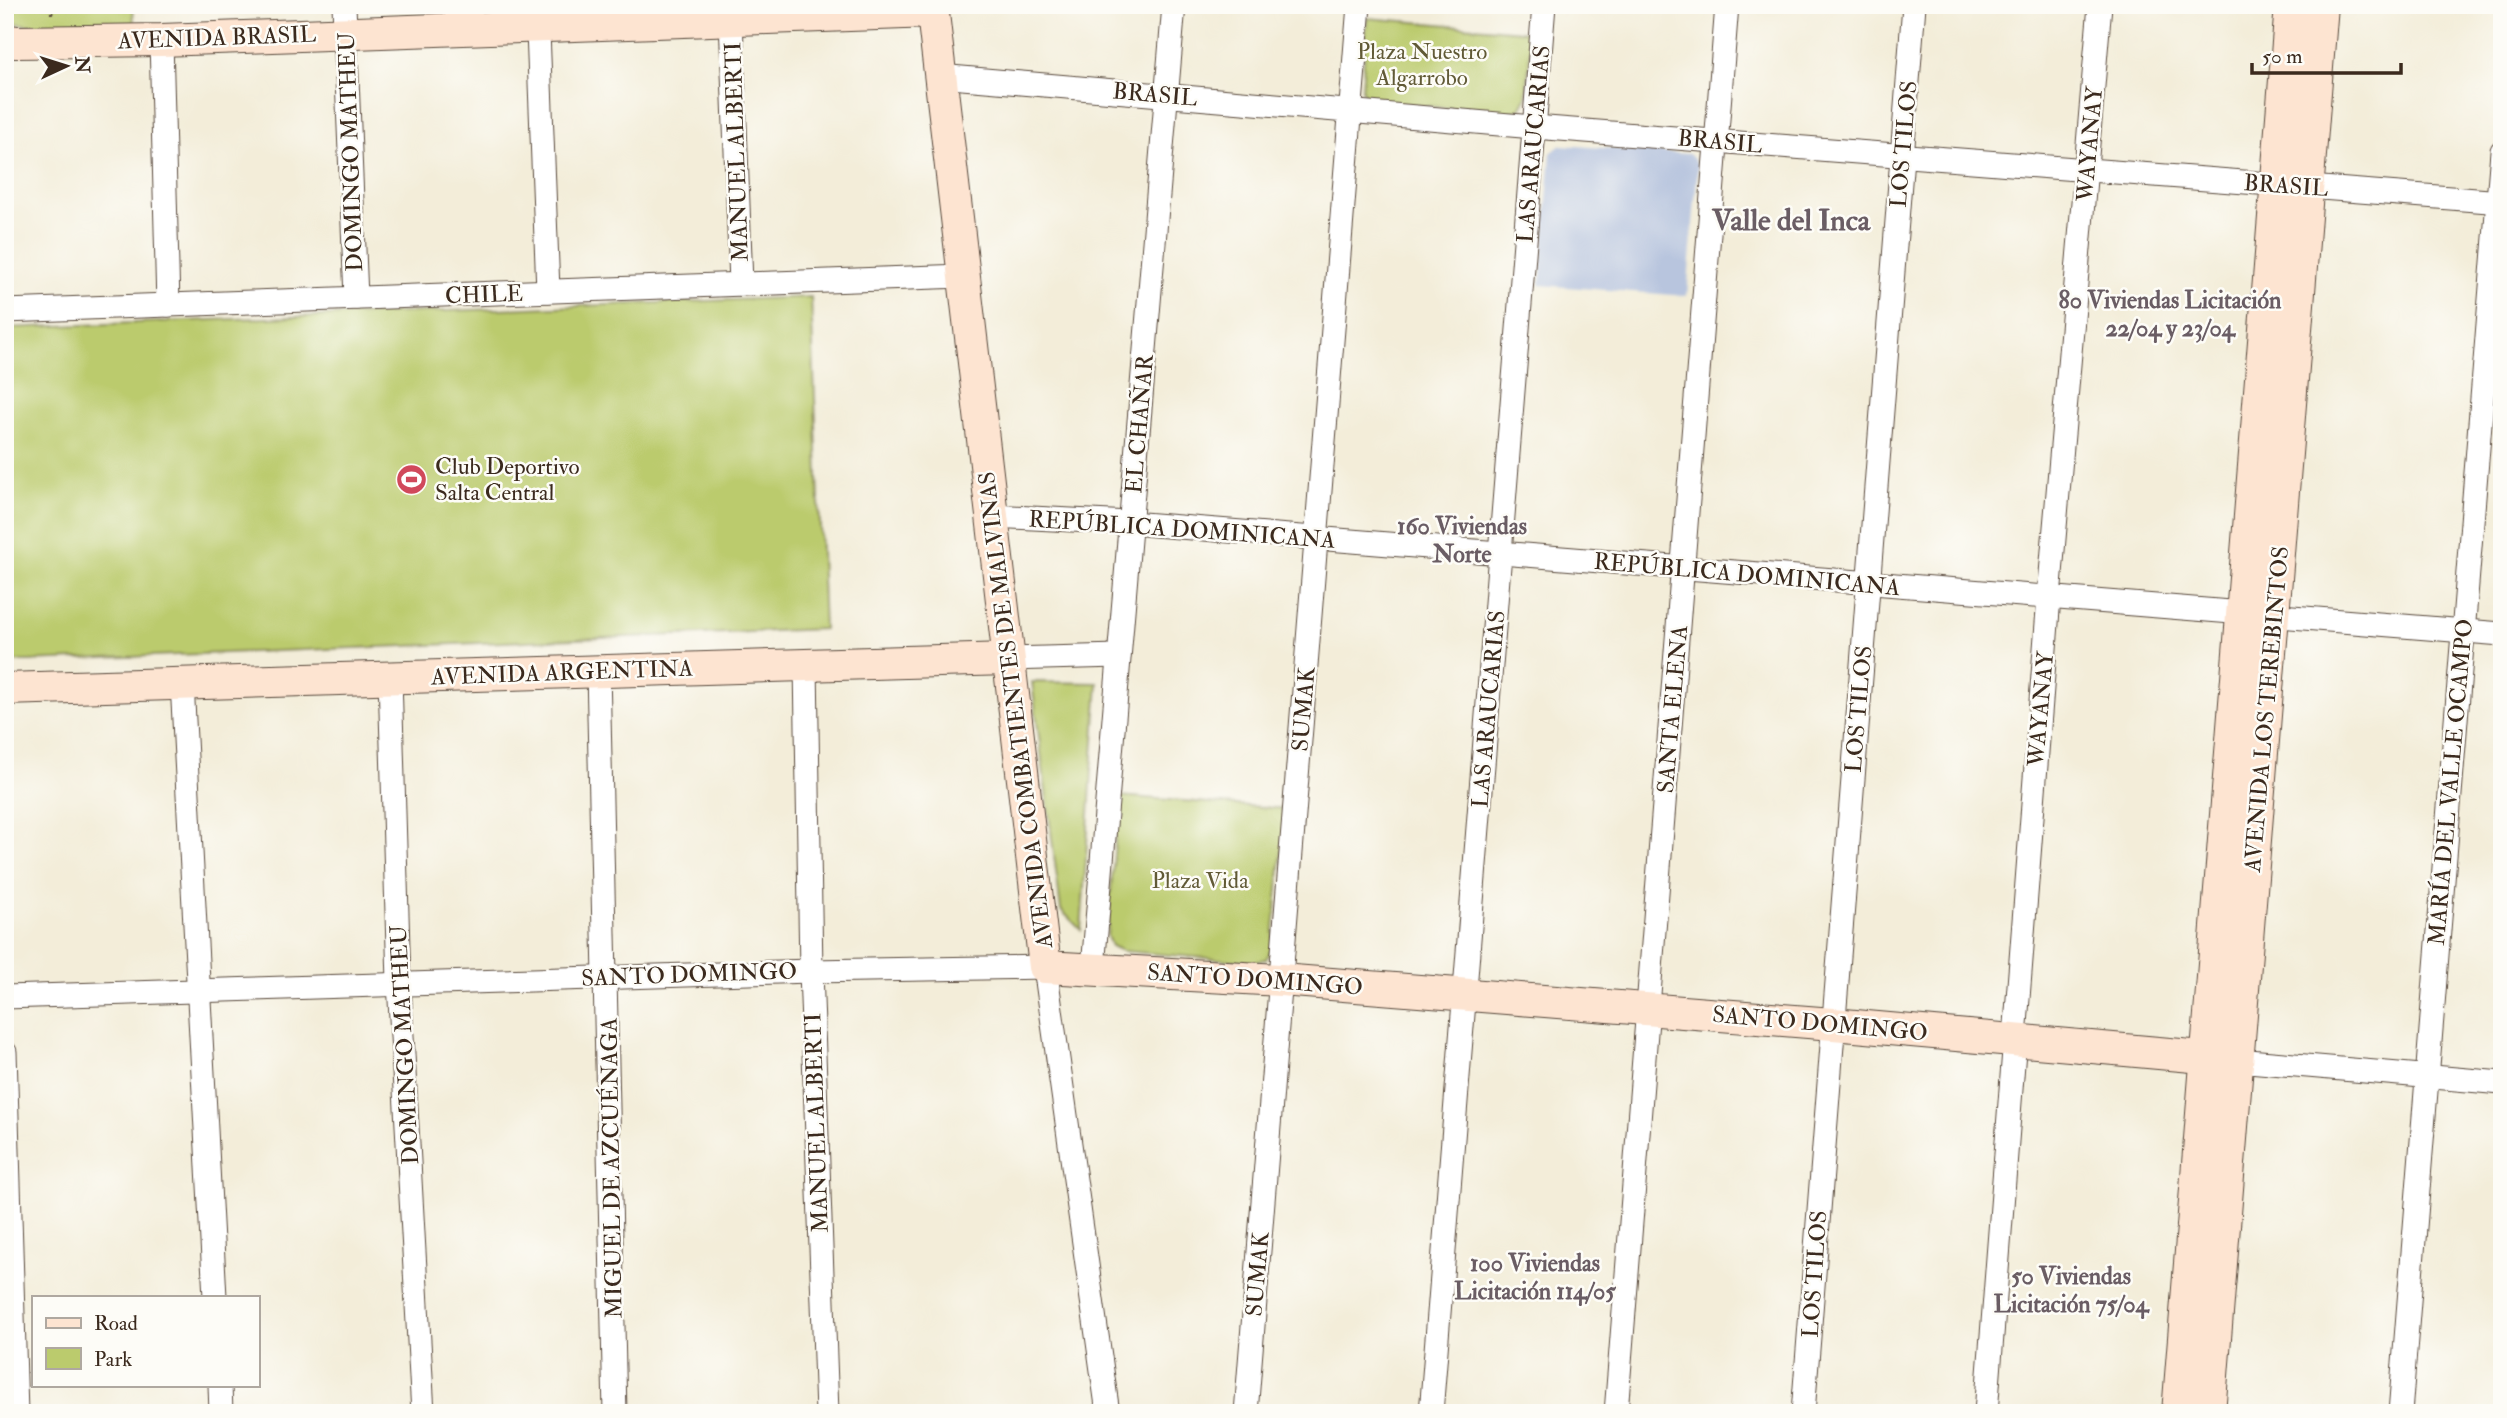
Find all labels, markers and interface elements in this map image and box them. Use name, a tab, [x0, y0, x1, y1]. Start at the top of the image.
street label: AVENIDA BRASIL	[116, 20, 317, 55]
north arrow	[32, 32, 102, 102]
street label: DOMINGO MATHEU	[332, 32, 369, 272]
scale bar	[2252, 32, 2400, 76]
park label: Plaza Nuestro Algarrobo	[1357, 37, 1487, 92]
street label: MANUEL ALBERTI	[718, 42, 755, 262]
text: 50 m	[2262, 43, 2303, 70]
street label: LAS ARAUCARIAS	[1510, 44, 1557, 244]
text: N	[69, 55, 95, 75]
street label: BRASIL	[1111, 76, 1199, 113]
street label: LOS TILOS	[1883, 79, 1924, 209]
street label: WAYANAY	[2070, 84, 2109, 204]
street label: BRASIL	[1676, 123, 1764, 160]
street label: BRASIL	[2243, 168, 2330, 203]
district label: Valle del Inca	[1711, 202, 1872, 239]
street label: CHILE	[444, 279, 524, 310]
district label: 80 Viviendas Licitación 22/04 y 23/04	[2059, 285, 2282, 344]
street label: EL CHAÑAR	[1119, 353, 1160, 495]
place label: Club Deportivo Salta Central	[435, 452, 580, 507]
sports icon: Club Deportivo Salta Central	[395, 462, 429, 496]
street label: AVENIDA COMBATIENTES DE MALVINAS	[972, 470, 1059, 951]
street label: REPÚBLICA DOMINICANA	[1028, 504, 1337, 555]
district label: 160 Viviendas Norte	[1397, 511, 1527, 570]
street label: AVENIDA LOS TEREBINTOS	[2238, 545, 2295, 874]
street label: REPÚBLICA DOMINICANA	[1593, 547, 1902, 602]
street label: LAS ARAUCARIAS	[1465, 609, 1512, 809]
street label: MARÍA DEL VALLE OCAMPO	[2422, 618, 2479, 947]
street label: SANTA ELENA	[1651, 623, 1694, 794]
street label: LOS TILOS	[1838, 644, 1879, 774]
street label: WAYANAY	[2021, 649, 2060, 769]
street label: AVENIDA ARGENTINA	[430, 653, 694, 692]
street label: SUMAK	[1285, 665, 1322, 753]
park label: Plaza Vida	[1151, 866, 1249, 895]
street label: DOMINGO MATHEU	[384, 924, 425, 1165]
street label: SANTO DOMINGO	[581, 956, 797, 993]
street label: SANTO DOMINGO	[1146, 958, 1364, 1001]
street label: SANTO DOMINGO	[1711, 1000, 1929, 1047]
street label: MANUEL ALBERTI	[798, 1013, 835, 1233]
street label: MIGUEL DE AZCUÉNAGA	[594, 1017, 629, 1319]
street label: LOS TILOS	[1796, 1209, 1833, 1339]
street label: SUMAK	[1239, 1230, 1276, 1318]
district label: 100 Viviendas Licitación 114/05	[1454, 1248, 1616, 1307]
district label: 50 Viviendas Licitación 75/04	[1994, 1261, 2150, 1320]
legend	[32, 1296, 259, 1386]
text: Road	[94, 1310, 139, 1337]
text: Park	[94, 1346, 132, 1373]

